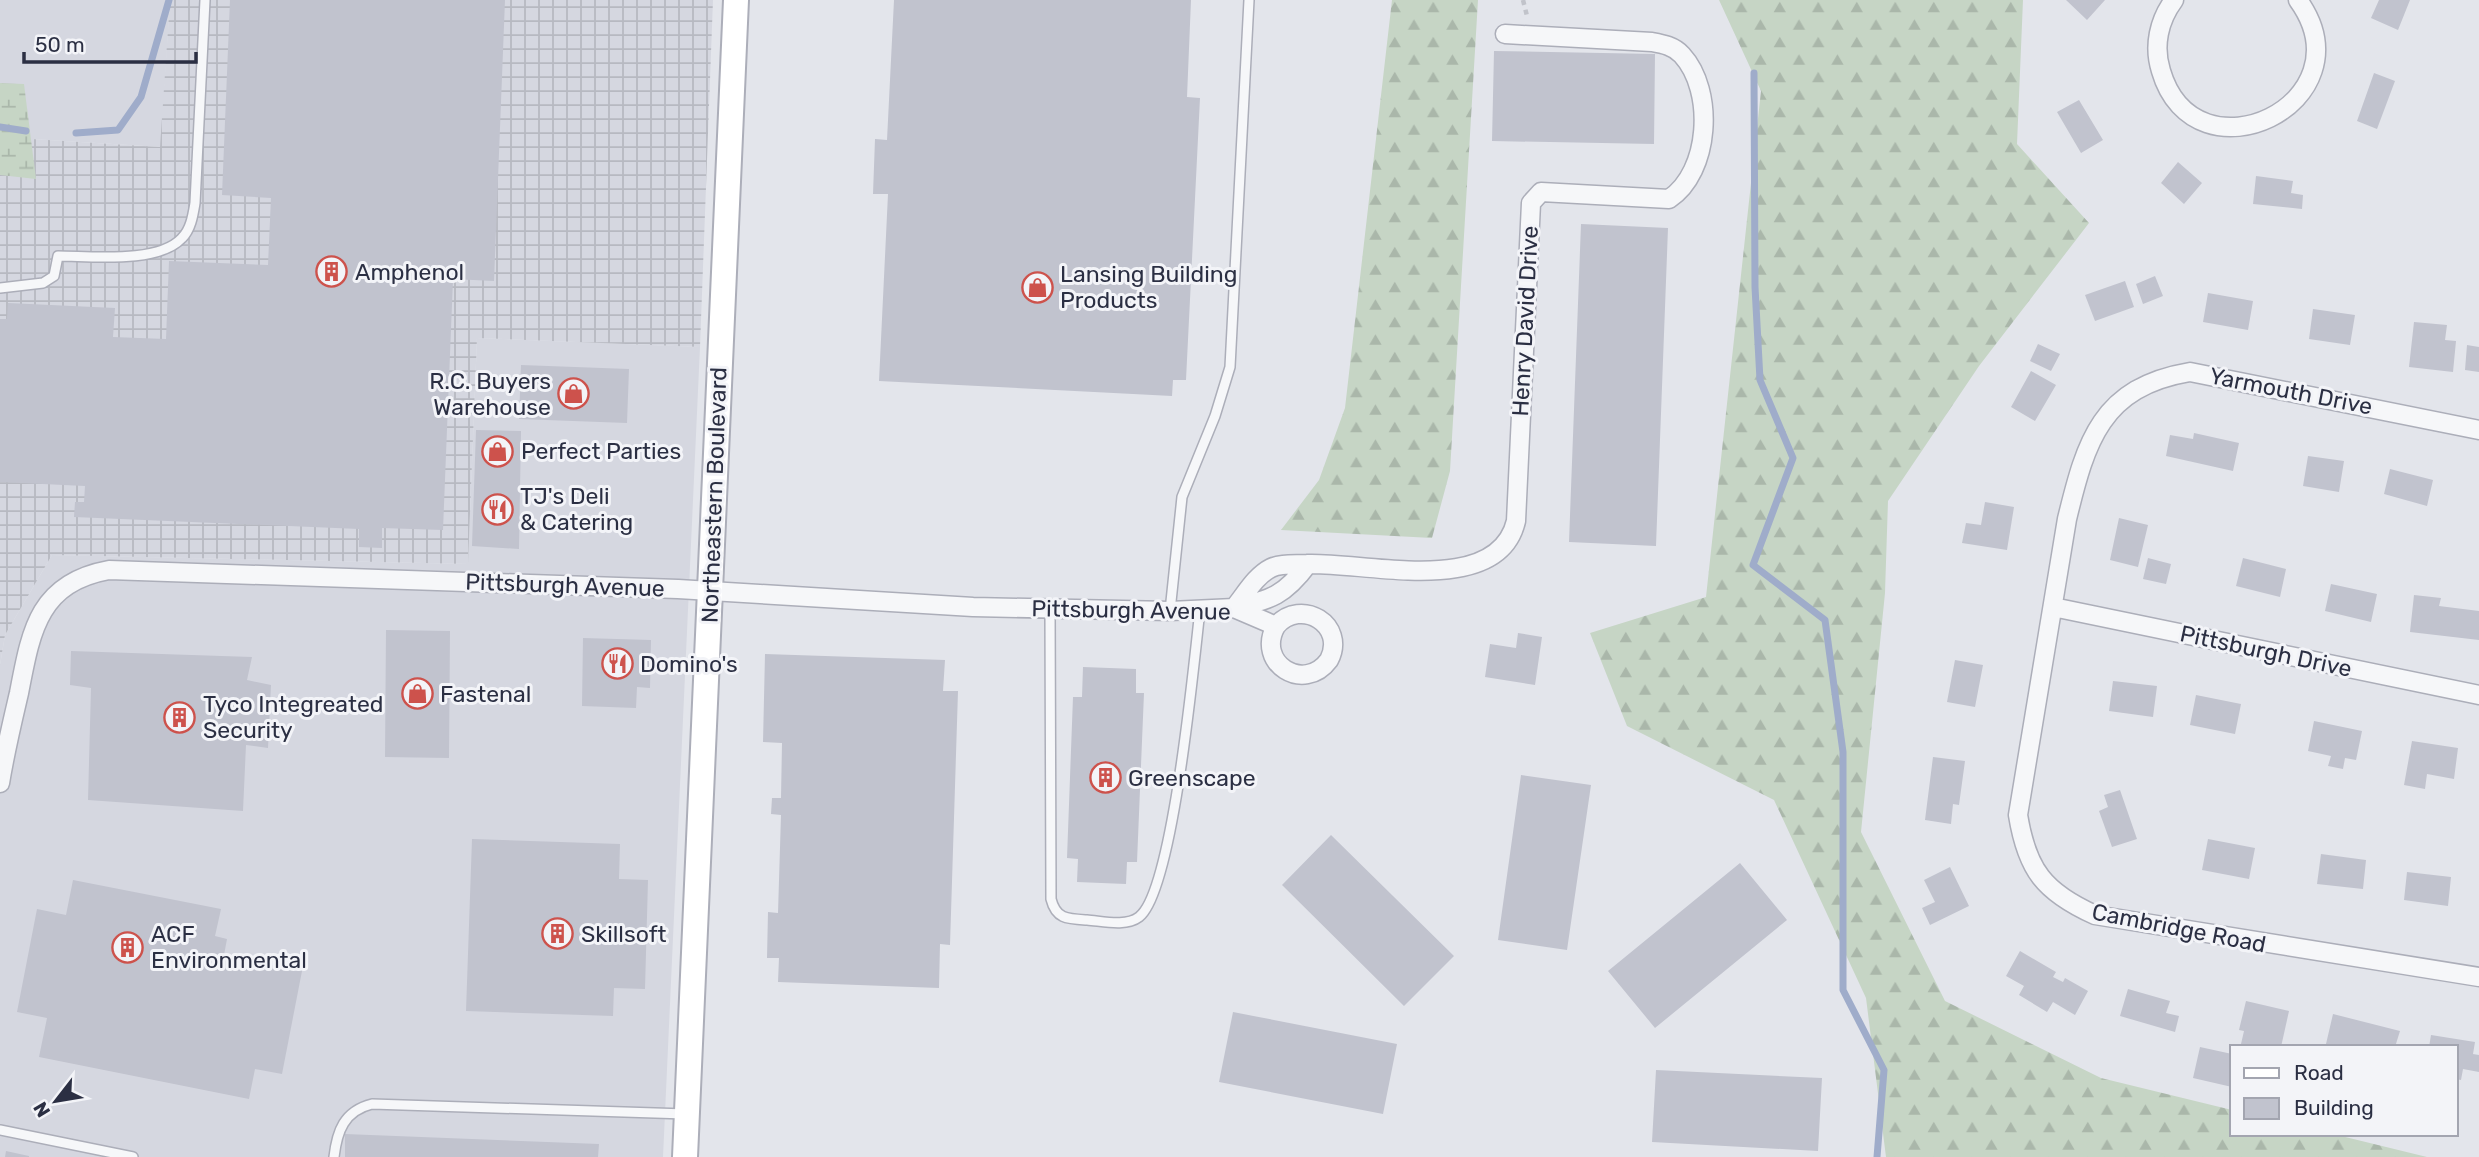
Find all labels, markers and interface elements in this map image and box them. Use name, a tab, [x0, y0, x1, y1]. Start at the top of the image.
scale bar	[24, 21, 196, 65]
text: 50 m	[35, 32, 85, 57]
street label: Henry David Drive	[1506, 225, 1544, 417]
building icon: Amphenol	[315, 255, 349, 289]
place label: Amphenol	[355, 258, 464, 286]
place label: Lansing Building Products	[1060, 260, 1237, 314]
shop icon: Lansing Building Products	[1020, 270, 1054, 304]
street label: Yarmouth Drive	[2207, 361, 2375, 421]
place label: R.C. Buyers Warehouse	[429, 367, 551, 421]
street label: Northeastern Boulevard	[696, 367, 732, 623]
shop icon: R.C. Buyers Warehouse	[557, 377, 591, 411]
shop icon: Perfect Parties	[481, 434, 515, 468]
place label: Perfect Parties	[521, 437, 681, 465]
place label: TJ's Deli & Catering	[520, 482, 633, 536]
restaurant icon: TJ's Deli & Catering	[480, 492, 514, 526]
street label: Pittsburgh Avenue	[465, 568, 665, 602]
street label: Pittsburgh Avenue	[1031, 594, 1231, 626]
street label: Pittsburgh Drive	[2178, 619, 2354, 683]
restaurant icon: Domino's	[600, 647, 634, 681]
place label: Domino's	[640, 650, 738, 678]
shop icon: Fastenal	[400, 677, 434, 711]
place label: Fastenal	[440, 680, 531, 708]
place label: Tyco Integreated Security	[203, 690, 383, 744]
building icon: Tyco Integreated Security	[163, 700, 197, 734]
building icon: Greenscape	[1088, 761, 1122, 795]
place label: Greenscape	[1128, 764, 1256, 792]
street label: Cambridge Road	[2090, 897, 2268, 959]
building icon: Skillsoft	[541, 917, 575, 951]
place label: ACF Environmental	[151, 920, 307, 974]
place label: Skillsoft	[581, 920, 667, 948]
building icon: ACF Environmental	[111, 930, 145, 964]
legend	[2230, 1045, 2458, 1136]
text: Road	[2294, 1060, 2344, 1085]
north arrow	[21, 1066, 91, 1136]
text: Building	[2294, 1095, 2374, 1120]
text: N	[28, 1098, 55, 1121]

